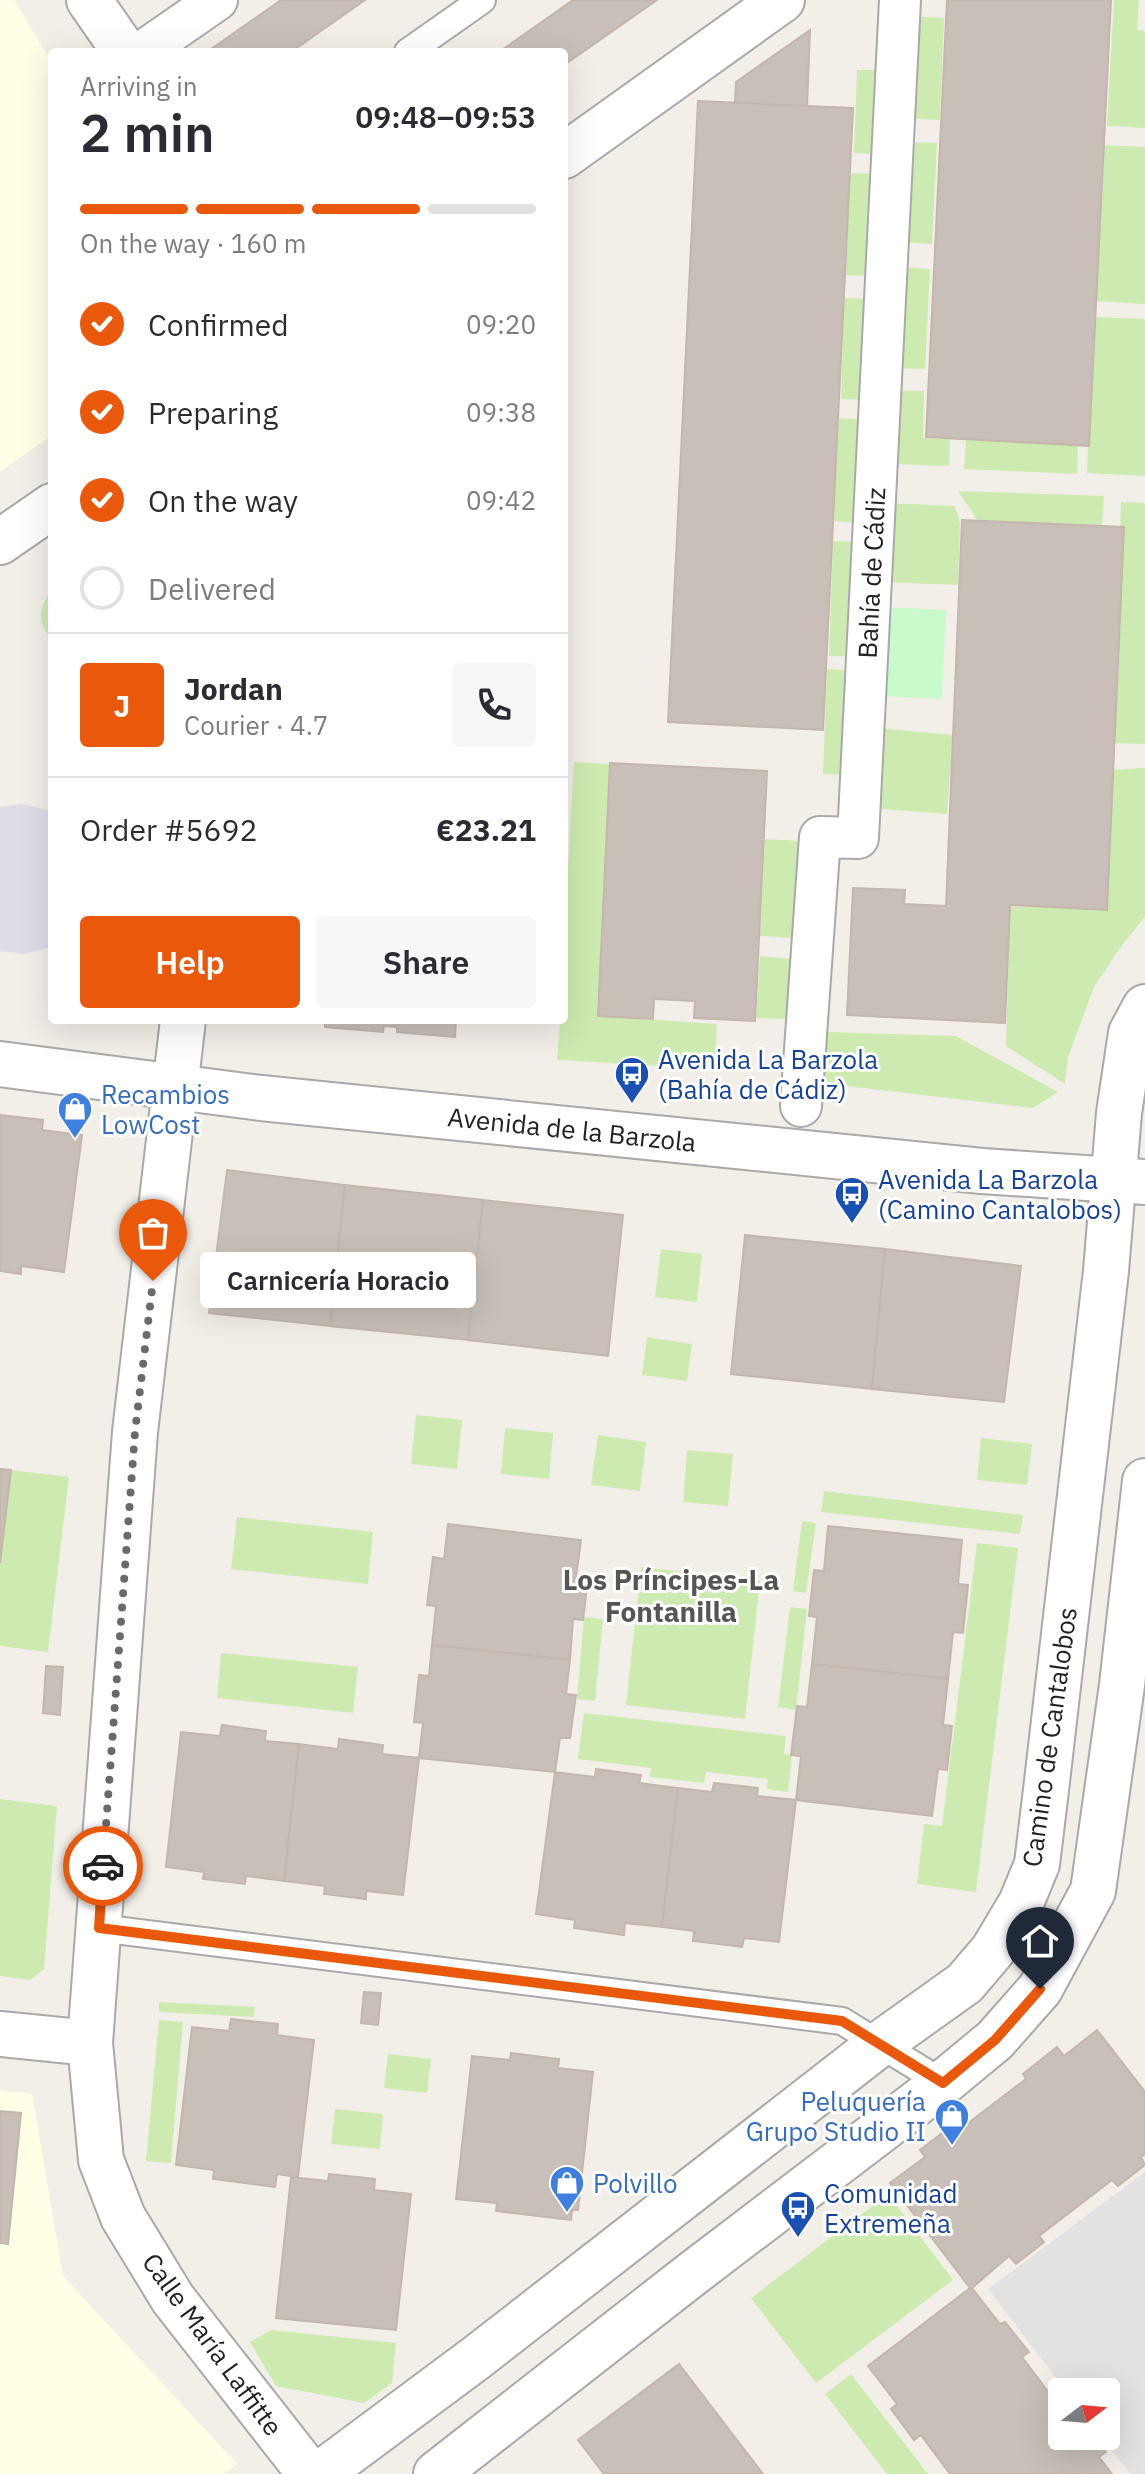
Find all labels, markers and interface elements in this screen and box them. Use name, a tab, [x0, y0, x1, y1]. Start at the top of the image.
text: Arriving in	[80, 69, 197, 103]
text: 09:48–09:53	[355, 97, 536, 136]
text: 2 min	[80, 99, 215, 166]
text: On the way · 160 m	[80, 226, 306, 260]
icon: check	[80, 302, 124, 346]
text: Confirmed	[148, 305, 289, 344]
text: 09:20	[466, 307, 536, 341]
icon: check	[80, 390, 124, 434]
text: Preparing	[148, 393, 278, 432]
text: 09:38	[466, 395, 536, 429]
icon: check	[80, 478, 124, 522]
text: On the way	[148, 481, 298, 520]
text: 09:42	[466, 483, 536, 517]
street label: Bahía de Cádiz	[850, 487, 892, 659]
text: Delivered	[148, 569, 276, 608]
button: phone	[452, 663, 536, 747]
text: Jordan	[184, 669, 283, 708]
text: J	[114, 686, 130, 725]
text: Courier · 4.7	[184, 708, 328, 742]
text: Order #5692	[80, 810, 257, 849]
text: €23.21	[436, 810, 536, 849]
button: Help	[80, 916, 300, 1008]
button: Share	[316, 916, 536, 1008]
place label: Avenida La Barzola (Bahía de Cádiz)	[658, 1042, 878, 1106]
bus stop icon: Avenida La Barzola (Bahía de Cádiz)	[613, 1055, 651, 1105]
place label: Recambios LowCost	[101, 1077, 230, 1141]
shop icon: Recambios LowCost	[56, 1090, 94, 1140]
street label: Avenida de la Barzola	[446, 1099, 698, 1159]
place label: Avenida La Barzola (Camino Cantalobos)	[878, 1162, 1122, 1226]
bus stop icon: Avenida La Barzola (Camino Cantalobos)	[833, 1175, 871, 1225]
pin	[119, 1199, 187, 1281]
icon: bag	[131, 1211, 175, 1255]
callout: Carnicería Horacio	[201, 1253, 477, 1309]
text: Carnicería Horacio	[227, 1263, 449, 1297]
district label: Los Príncipes-La Fontanilla	[563, 1561, 779, 1630]
street label: Camino de Cantalobos	[1014, 1605, 1084, 1869]
courier	[63, 1826, 143, 1906]
icon: car	[81, 1844, 125, 1888]
pin	[1006, 1907, 1074, 1989]
icon: home	[1018, 1919, 1062, 1963]
place label: Peluquería Grupo Studio II	[746, 2084, 926, 2148]
shop icon: Peluquería Grupo Studio II	[933, 2097, 971, 2147]
shop icon: Polvillo	[548, 2164, 586, 2214]
place label: Polvillo	[593, 2166, 677, 2200]
place label: Comunidad Extremeña	[824, 2176, 957, 2240]
bus stop icon: Comunidad Extremeña	[779, 2189, 817, 2239]
street label: Calle María Laffitte	[135, 2246, 291, 2442]
north arrow	[1048, 2378, 1120, 2450]
map controls	[1048, 2378, 1120, 2450]

